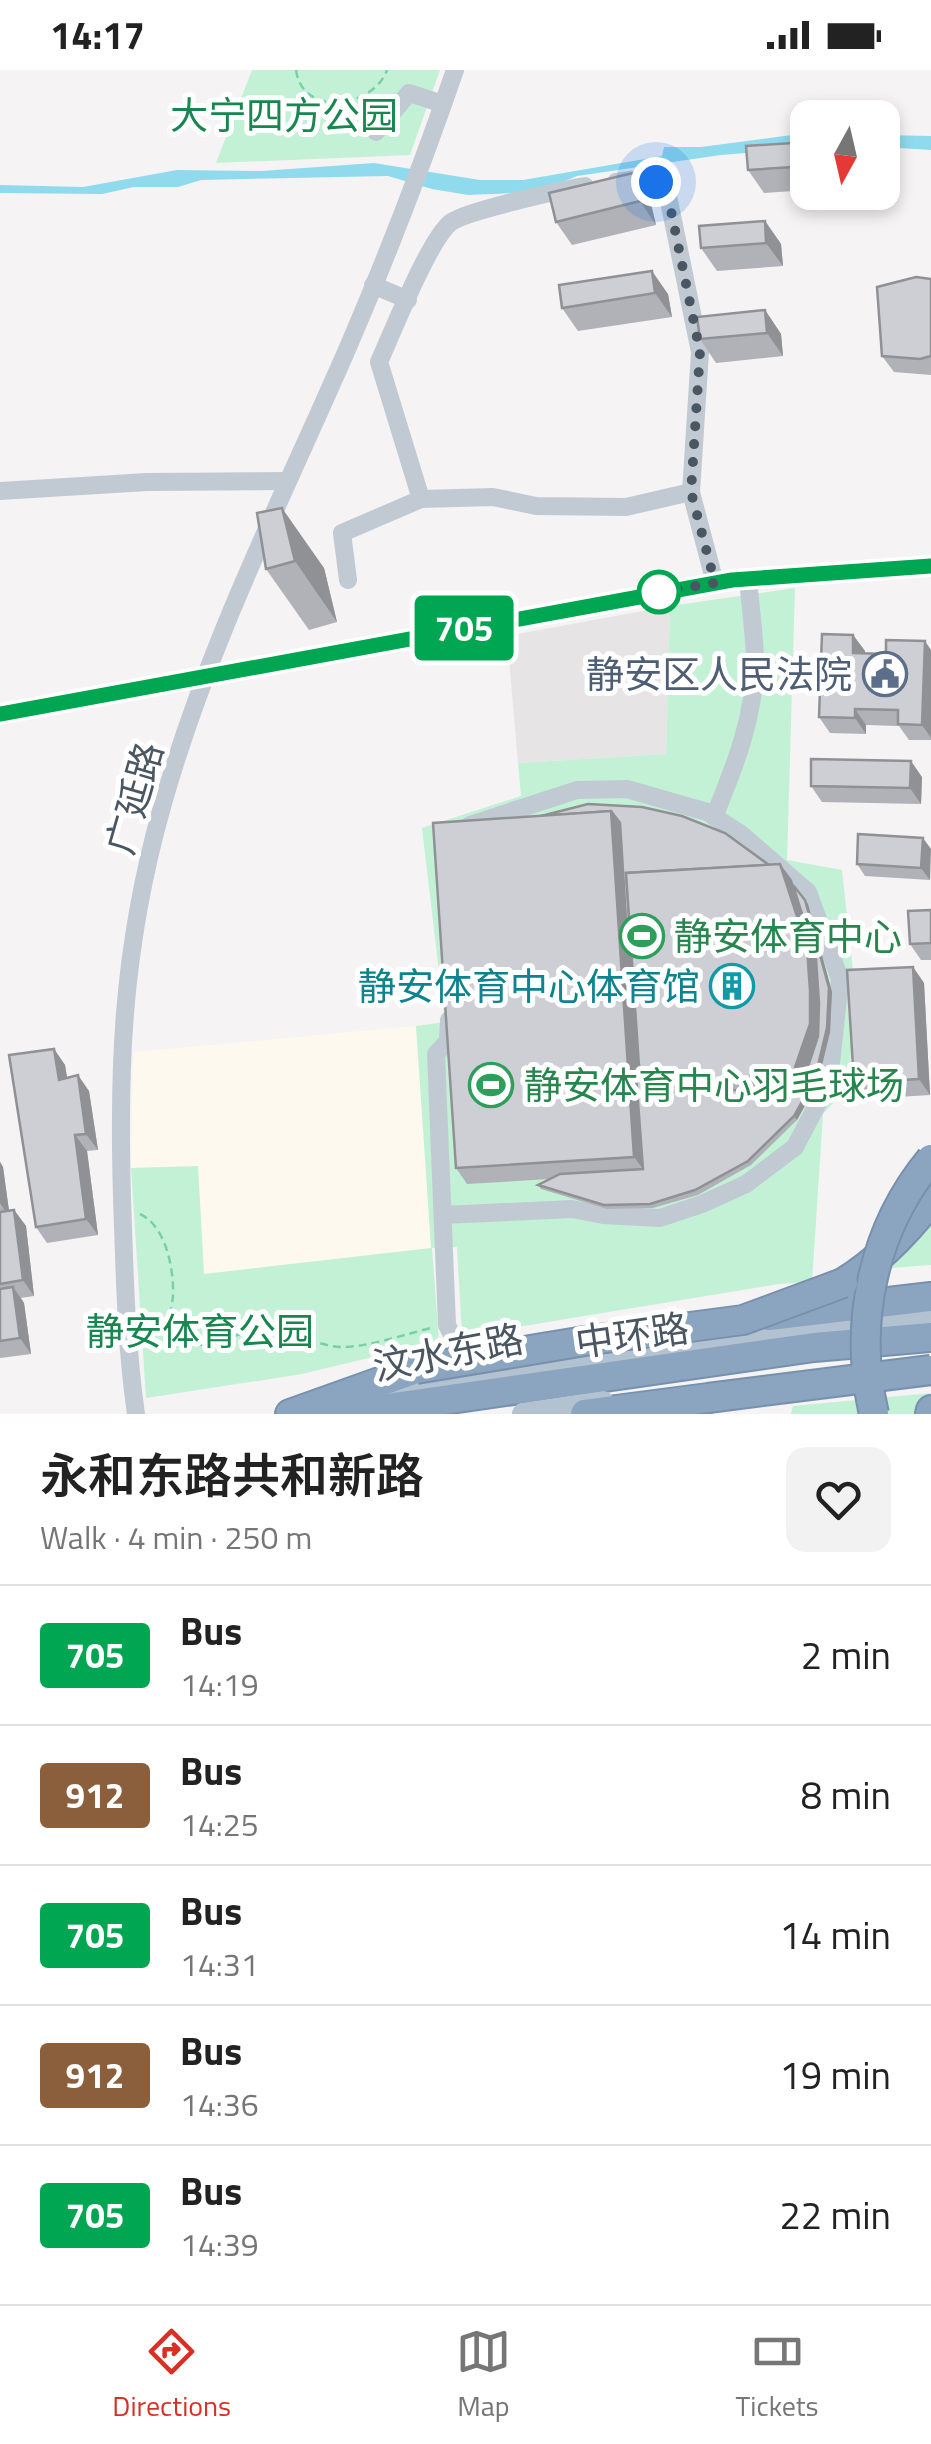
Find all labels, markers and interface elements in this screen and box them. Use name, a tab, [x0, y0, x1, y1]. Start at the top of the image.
text: 14:17	[50, 6, 145, 64]
park label: 大宁四方公园	[170, 86, 398, 144]
north arrow	[790, 100, 900, 210]
map controls	[790, 100, 900, 210]
your location	[631, 157, 681, 207]
unlabelled marker	[638, 571, 680, 613]
line badge: 705	[406, 596, 522, 660]
text: 705	[435, 601, 493, 655]
place label: 静安区人民法院	[586, 645, 852, 703]
public building icon: 静安区人民法院	[862, 651, 908, 697]
street label: 广延路	[90, 735, 178, 861]
place label: 静安体育中心	[674, 907, 902, 965]
sports icon: 静安体育中心	[619, 913, 665, 959]
place label: 静安体育中心体育馆	[358, 957, 700, 1015]
building icon: 静安体育中心体育馆	[709, 963, 755, 1009]
place label: 静安体育中心羽毛球场	[524, 1056, 904, 1114]
sports icon: 静安体育中心羽毛球场	[468, 1062, 514, 1108]
street label: 中环路	[572, 1298, 692, 1372]
park label: 静安体育公园	[86, 1302, 314, 1360]
street label: 汶水东路	[368, 1309, 528, 1395]
text: 永和东路共和新路	[40, 1439, 424, 1512]
button: heart	[786, 1447, 891, 1552]
text: Walk · 4 min · 250 m	[40, 1513, 312, 1561]
text: Bus	[180, 1602, 242, 1660]
text: 2 min	[801, 1626, 891, 1684]
text: 705	[66, 1628, 124, 1682]
text: 14:19	[180, 1660, 259, 1708]
text: Bus	[180, 1742, 242, 1800]
text: 8 min	[801, 1766, 891, 1824]
text: 912	[66, 1768, 124, 1822]
text: 14:25	[180, 1800, 259, 1848]
text: Bus	[180, 1882, 242, 1940]
text: 14 min	[780, 1906, 891, 1964]
text: 705	[66, 1908, 124, 1962]
text: 14:31	[180, 1940, 259, 1988]
text: Bus	[180, 2022, 242, 2080]
text: 19 min	[780, 2046, 891, 2104]
text: 912	[66, 2048, 124, 2102]
text: 14:36	[180, 2080, 259, 2128]
text: Bus	[180, 2162, 242, 2220]
text: 22 min	[780, 2186, 891, 2244]
text: 705	[66, 2188, 124, 2242]
text: 14:39	[180, 2220, 259, 2268]
tab: Directions	[112, 2324, 231, 2427]
tab: Map	[456, 2324, 511, 2427]
tab: Tickets	[736, 2324, 819, 2427]

